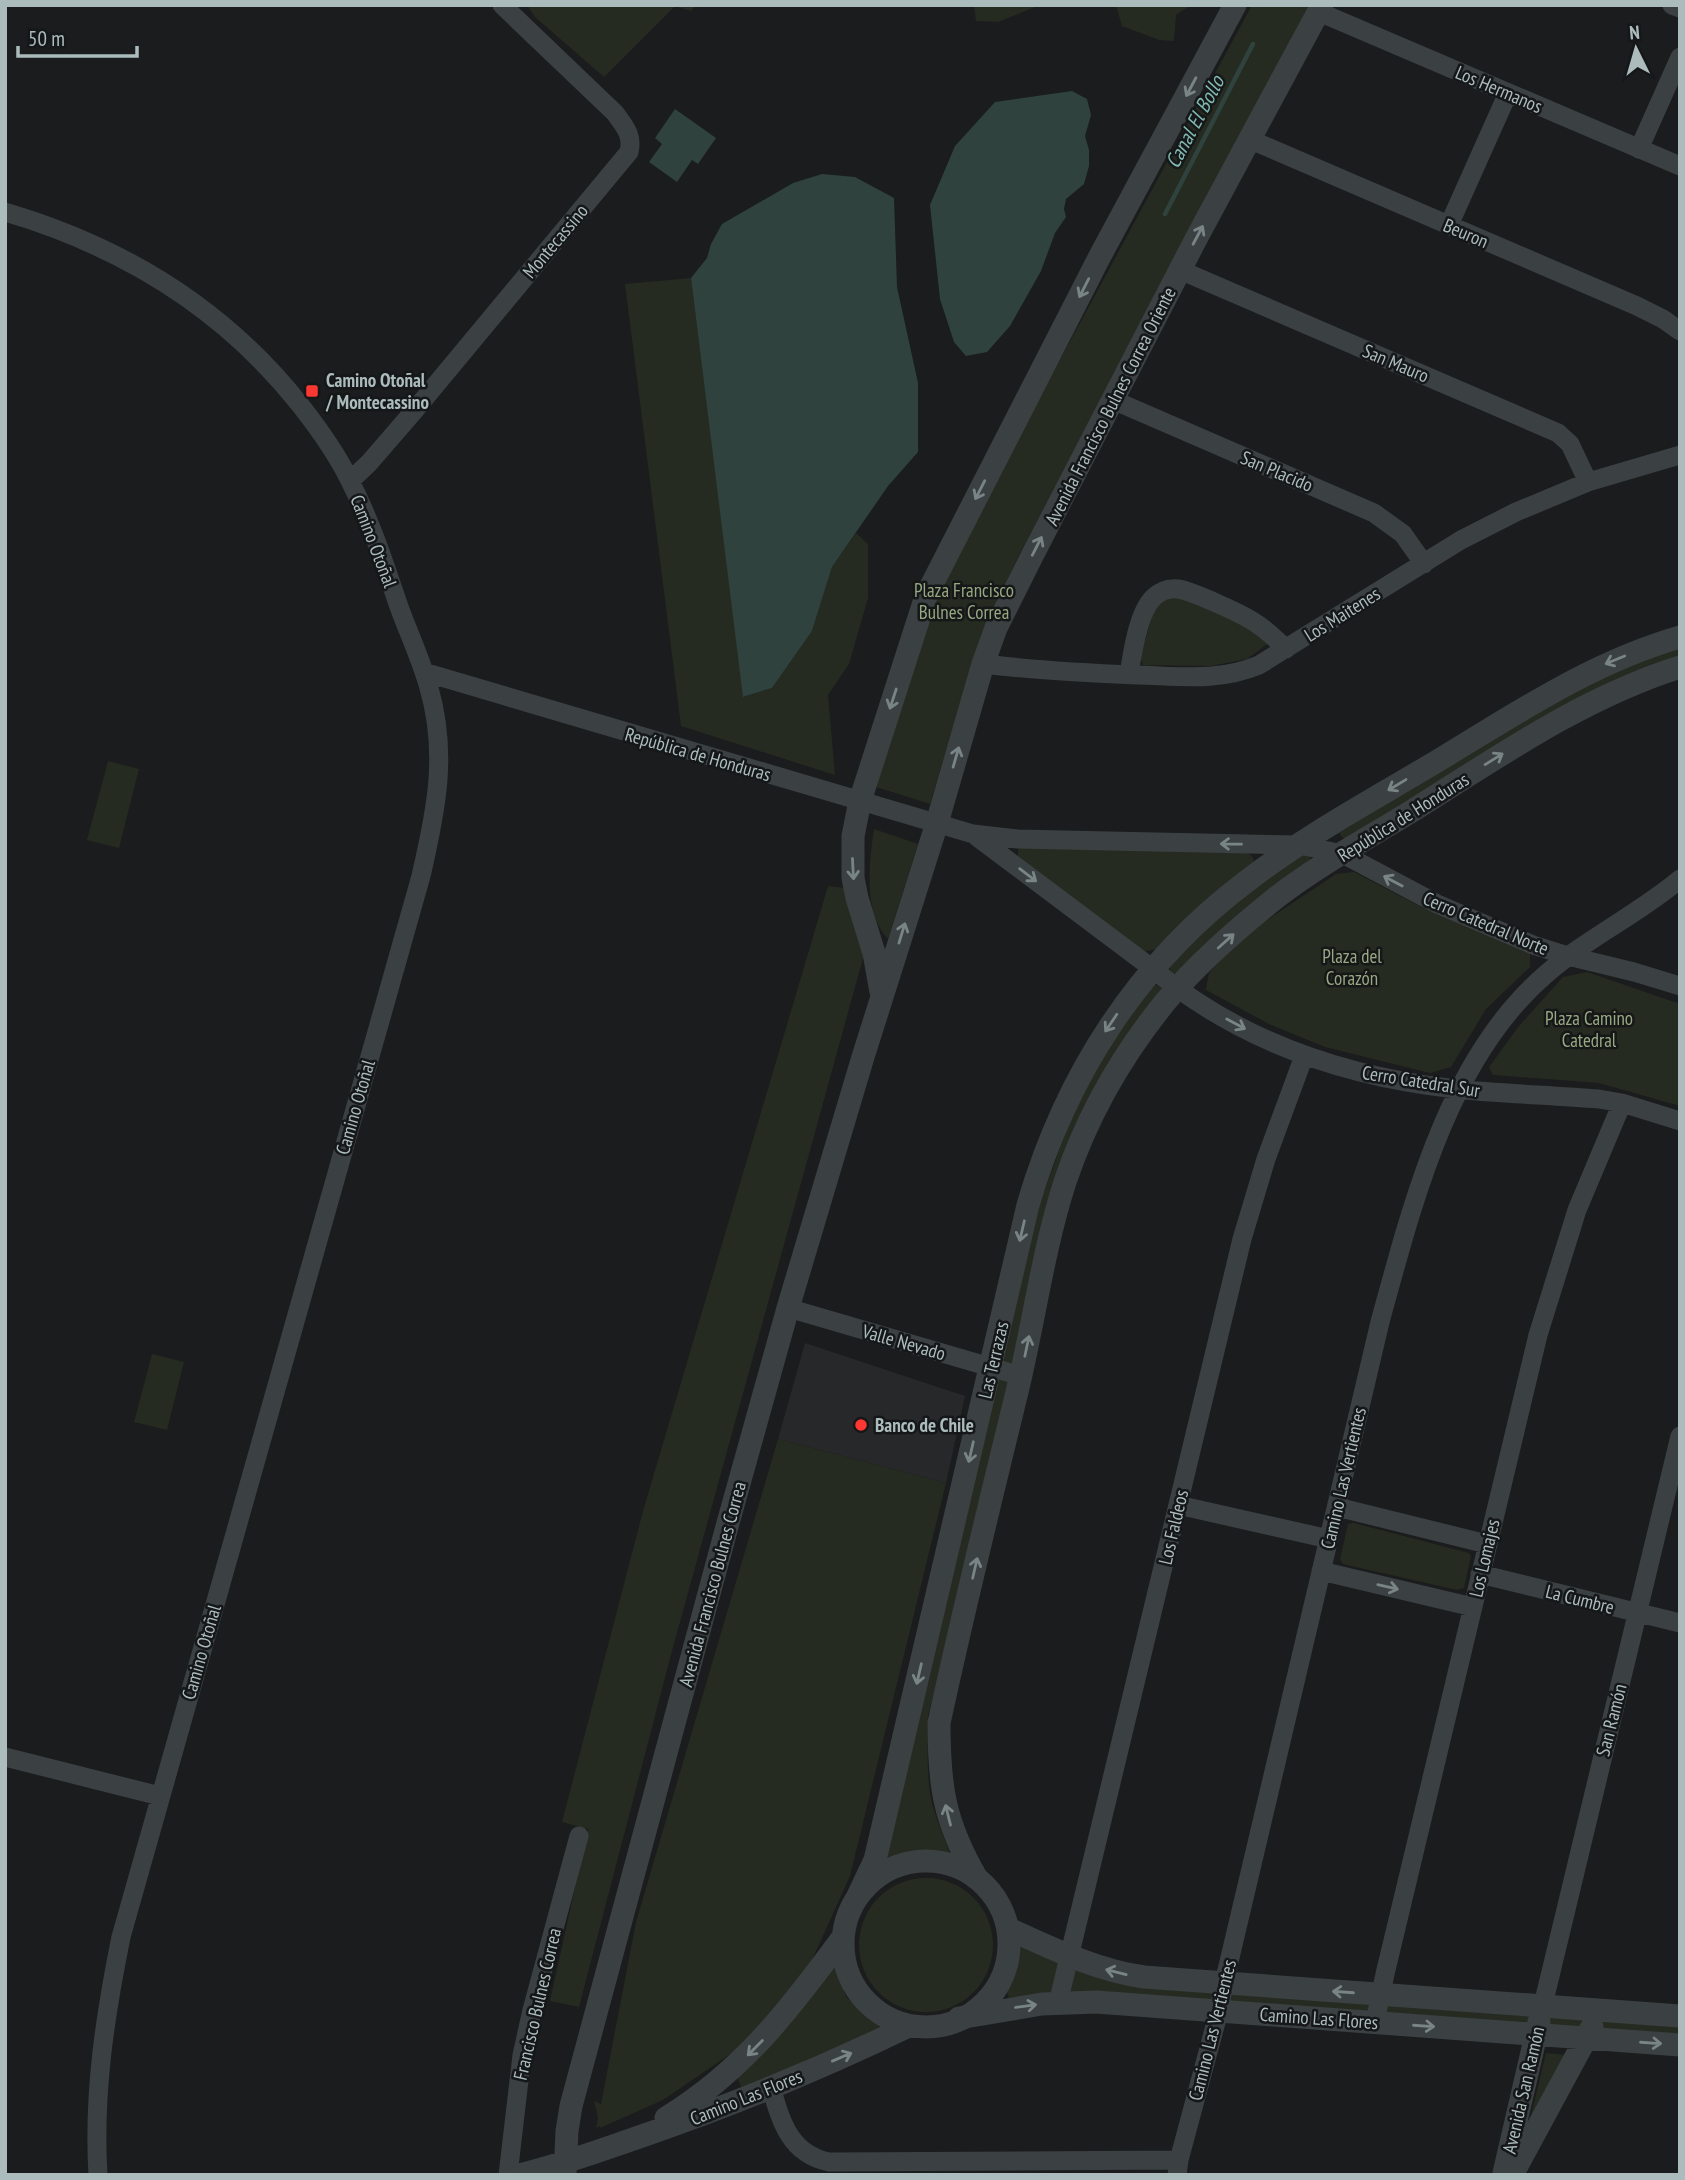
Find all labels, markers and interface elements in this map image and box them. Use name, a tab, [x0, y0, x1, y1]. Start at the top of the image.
scale bar	[18, 14, 136, 58]
north arrow	[1601, 14, 1671, 84]
text: N	[1628, 20, 1641, 44]
text: 50 m	[28, 25, 65, 52]
street label: Los Hermanos	[1452, 60, 1546, 118]
water label: Canal El Bollo	[1159, 69, 1231, 173]
one-way arrow	[1183, 76, 1197, 97]
street label: Montecassino	[517, 199, 593, 283]
street label: Beuron	[1440, 213, 1492, 253]
one-way arrow	[1192, 225, 1206, 246]
one-way arrow	[1076, 277, 1090, 298]
street label: Avenida Francisco Bulnes Correa Oriente	[1039, 283, 1181, 529]
street label: San Mauro	[1359, 338, 1433, 388]
place label: Camino Otoñal / Montecassino	[325, 368, 429, 414]
marker: Camino Otoñal / Montecassino	[304, 383, 320, 399]
street label: San Placido	[1237, 445, 1317, 497]
one-way arrow	[973, 479, 987, 500]
street label: Camino Otoñal	[345, 491, 403, 591]
one-way arrow	[1031, 536, 1044, 557]
park label: Plaza Francisco Bulnes Correa	[914, 578, 1014, 624]
street label: Los Maitenes	[1300, 581, 1384, 647]
one-way arrow	[1605, 654, 1627, 667]
one-way arrow	[885, 688, 898, 710]
street label: República de Honduras	[622, 722, 774, 786]
one-way arrow	[950, 747, 963, 769]
one-way arrow	[1484, 751, 1504, 765]
street label: República de Honduras	[1333, 767, 1473, 867]
one-way arrow	[1388, 778, 1408, 792]
one-way arrow	[1219, 837, 1242, 850]
one-way arrow	[847, 857, 860, 879]
one-way arrow	[1019, 867, 1037, 882]
one-way arrow	[1383, 874, 1404, 887]
street label: Cerro Catedral Norte	[1420, 886, 1553, 960]
one-way arrow	[897, 923, 909, 945]
one-way arrow	[1217, 933, 1234, 950]
park label: Plaza del Corazón	[1322, 944, 1382, 990]
park label: Plaza Camino Catedral	[1545, 1006, 1633, 1052]
one-way arrow	[1104, 1013, 1118, 1032]
one-way arrow	[1225, 1017, 1245, 1031]
street label: Camino Otoñal	[330, 1056, 380, 1157]
street label: Cerro Catedral Sur	[1360, 1060, 1482, 1102]
one-way arrow	[1015, 1219, 1028, 1242]
street label: Valle Nevado	[859, 1318, 948, 1365]
street label: Las Terrazas	[972, 1319, 1014, 1401]
one-way arrow	[1021, 1335, 1035, 1358]
street label: Camino Las Vertientes	[1315, 1405, 1371, 1551]
place label: Banco de Chile	[875, 1413, 974, 1437]
marker: Banco de Chile	[853, 1417, 869, 1433]
one-way arrow	[964, 1440, 977, 1463]
street label: Avenida Francisco Bulnes Correa	[673, 1479, 751, 1689]
street label: Los Faldeos	[1153, 1487, 1193, 1567]
street label: Los Lomajes	[1463, 1517, 1505, 1599]
one-way arrow	[969, 1557, 982, 1580]
street label: La Cumbre	[1543, 1579, 1617, 1619]
one-way arrow	[1376, 1581, 1399, 1594]
street label: Camino Otoñal	[176, 1601, 226, 1702]
one-way arrow	[911, 1662, 925, 1685]
street label: San Ramón	[1590, 1681, 1632, 1759]
one-way arrow	[940, 1804, 954, 1827]
street label: Francisco Bulnes Correa	[508, 1926, 566, 2082]
street label: Camino Las Vertientes	[1183, 1957, 1241, 2103]
one-way arrow	[1106, 1965, 1128, 1978]
one-way arrow	[1332, 1985, 1355, 1998]
one-way arrow	[1015, 2000, 1037, 2013]
street label: Camino Las Flores	[1259, 2002, 1379, 2034]
one-way arrow	[1413, 2020, 1435, 2033]
street label: Avenida San Ramón	[1497, 2024, 1549, 2156]
one-way arrow	[1639, 2037, 1662, 2050]
one-way arrow	[746, 2039, 763, 2056]
one-way arrow	[831, 2049, 852, 2062]
street label: Camino Las Flores	[686, 2064, 806, 2130]

